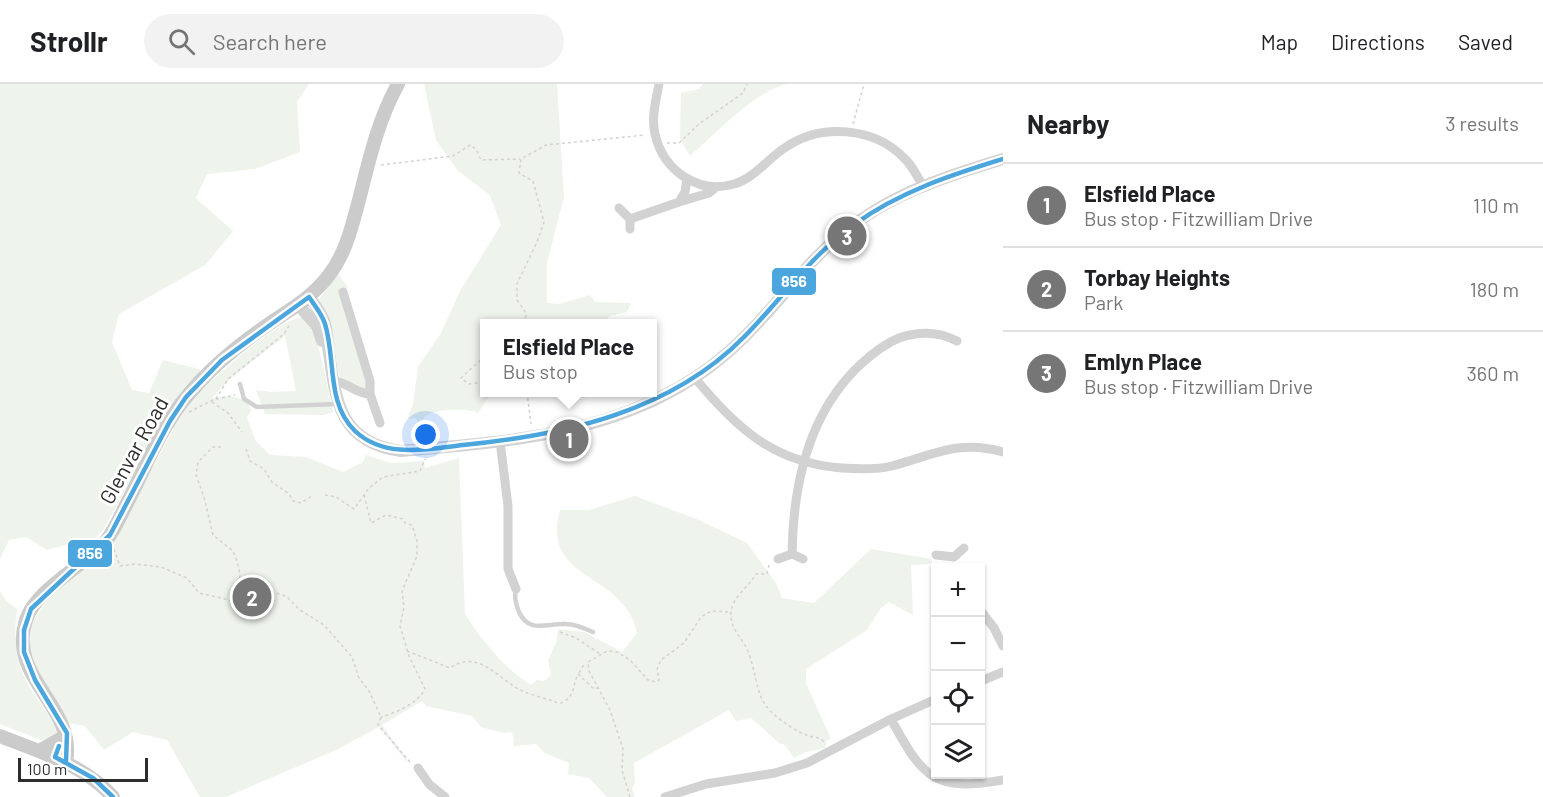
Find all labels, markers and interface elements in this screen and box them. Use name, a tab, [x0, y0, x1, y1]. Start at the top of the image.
search box	[144, 14, 564, 68]
text: Strollr	[30, 24, 108, 58]
icon: search	[165, 25, 198, 58]
text: Search here	[213, 28, 327, 54]
text: Map	[1261, 29, 1298, 54]
text: Directions	[1331, 29, 1425, 54]
text: Saved	[1458, 29, 1513, 54]
text: Nearby	[1027, 108, 1109, 139]
text: 3 results	[1445, 111, 1519, 135]
text: Elsfield Place	[1084, 180, 1215, 206]
text: 1	[1043, 193, 1050, 217]
text: 110 m	[1473, 193, 1519, 217]
text: Bus stop · Fitzwilliam Drive	[1084, 206, 1313, 230]
pin: 3	[828, 214, 866, 258]
text: Torbay Heights	[1084, 264, 1230, 290]
line badge: 856	[771, 267, 817, 296]
text: 856	[781, 271, 807, 290]
text: 2	[1041, 277, 1052, 301]
text: 180 m	[1470, 277, 1519, 301]
text: Park	[1084, 290, 1123, 314]
popup	[480, 319, 657, 397]
text: Elsfield Place	[503, 333, 634, 359]
text: Emlyn Place	[1084, 348, 1202, 374]
text: Bus stop	[503, 359, 578, 383]
text: 3	[1041, 361, 1052, 385]
text: 360 m	[1467, 361, 1519, 385]
text: Bus stop · Fitzwilliam Drive	[1084, 374, 1313, 398]
street label: Glenvar Road	[93, 392, 173, 508]
pin: 1	[550, 416, 588, 462]
your location	[411, 420, 440, 449]
line badge: 856	[67, 539, 113, 568]
text: 856	[77, 543, 103, 562]
map controls	[931, 563, 985, 779]
button: +	[931, 563, 985, 617]
pin: 2	[232, 574, 272, 620]
button: −	[931, 617, 985, 671]
button: locate	[931, 671, 985, 725]
button: layers	[931, 725, 985, 779]
scale bar	[18, 755, 148, 782]
text: 100 m	[27, 759, 67, 778]

